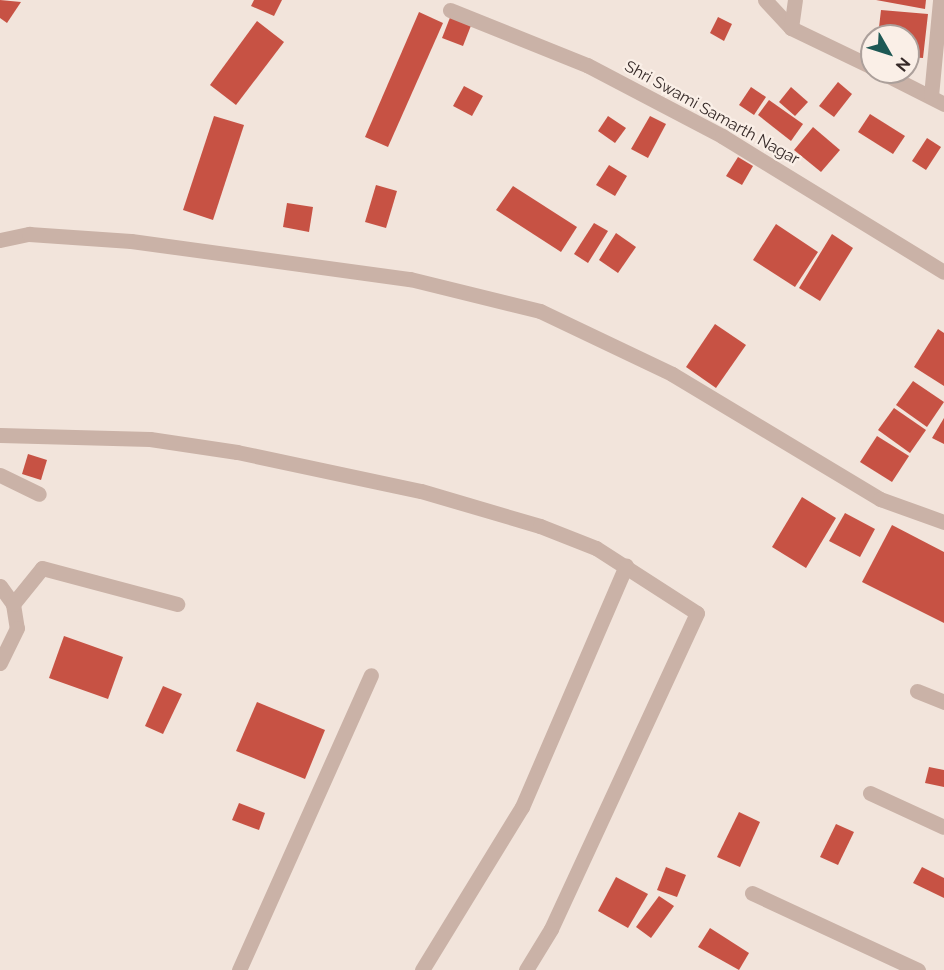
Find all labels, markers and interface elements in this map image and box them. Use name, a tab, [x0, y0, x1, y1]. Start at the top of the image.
north arrow	[860, 24, 920, 84]
text: N	[892, 54, 914, 75]
street label: Shri Swami Samarth Nagar	[621, 57, 803, 169]

